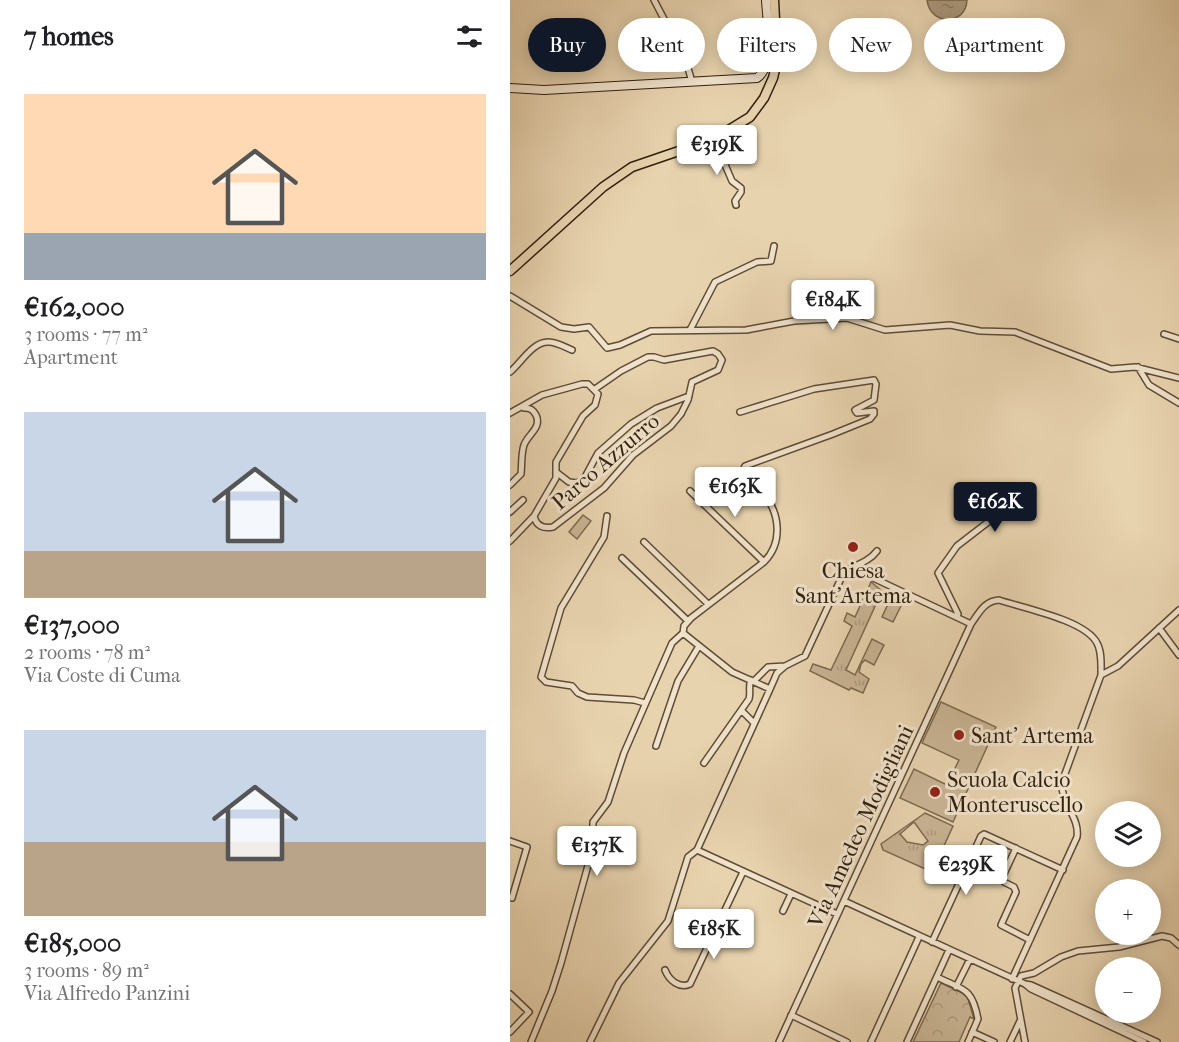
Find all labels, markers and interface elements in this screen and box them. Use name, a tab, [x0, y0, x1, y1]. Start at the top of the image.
chip: Buy	[528, 18, 606, 72]
chip: Rent	[618, 18, 705, 72]
chip: Filters	[717, 18, 817, 72]
chip: New	[829, 18, 912, 72]
chip: Apartment	[924, 18, 1065, 72]
icon: filters	[453, 20, 486, 53]
text: 7 homes	[24, 21, 114, 52]
pin: €319K	[675, 125, 759, 176]
icon: home	[201, 133, 309, 241]
text: €319K	[691, 133, 743, 156]
pin: €184K	[791, 280, 875, 331]
text: €184K	[805, 288, 861, 311]
text: €162,000	[24, 292, 124, 323]
text: 3 rooms · 77 m²	[24, 323, 148, 346]
text: Apartment	[24, 346, 118, 369]
street label: Parco Azzurro	[547, 408, 665, 516]
icon: home	[201, 451, 309, 559]
pin: €163K	[693, 467, 777, 518]
text: €163K	[709, 475, 761, 498]
pin: €162K	[953, 482, 1037, 533]
text: €162K	[968, 490, 1022, 513]
marker: Chiesa Sant'Artema	[846, 540, 860, 554]
place label: Chiesa Sant'Artema	[795, 558, 912, 609]
text: €137,000	[24, 610, 120, 641]
text: 2 rooms · 78 m²	[24, 641, 150, 664]
text: Via Coste di Cuma	[24, 664, 180, 687]
street label: Via Amedeo Modigliani	[802, 720, 920, 933]
place label: Sant' Artema	[971, 723, 1094, 749]
marker: Sant' Artema	[952, 728, 966, 742]
place label: Scuola Calcio Monteruscello	[947, 767, 1083, 818]
icon: home	[201, 769, 309, 877]
marker: Scuola Calcio Monteruscello	[928, 785, 942, 799]
map controls	[1095, 801, 1161, 1023]
button: layers	[1095, 801, 1161, 867]
pin: €137K	[555, 826, 639, 877]
text: €137K	[571, 834, 623, 857]
pin: €239K	[924, 845, 1008, 896]
text: €239K	[938, 853, 994, 876]
button: +	[1095, 879, 1161, 945]
pin: €185K	[672, 909, 756, 960]
text: €185K	[688, 917, 740, 940]
text: €185,000	[24, 928, 121, 959]
button: −	[1095, 957, 1161, 1023]
text: 3 rooms · 89 m²	[24, 959, 149, 982]
text: Via Alfredo Panzini	[24, 982, 190, 1005]

